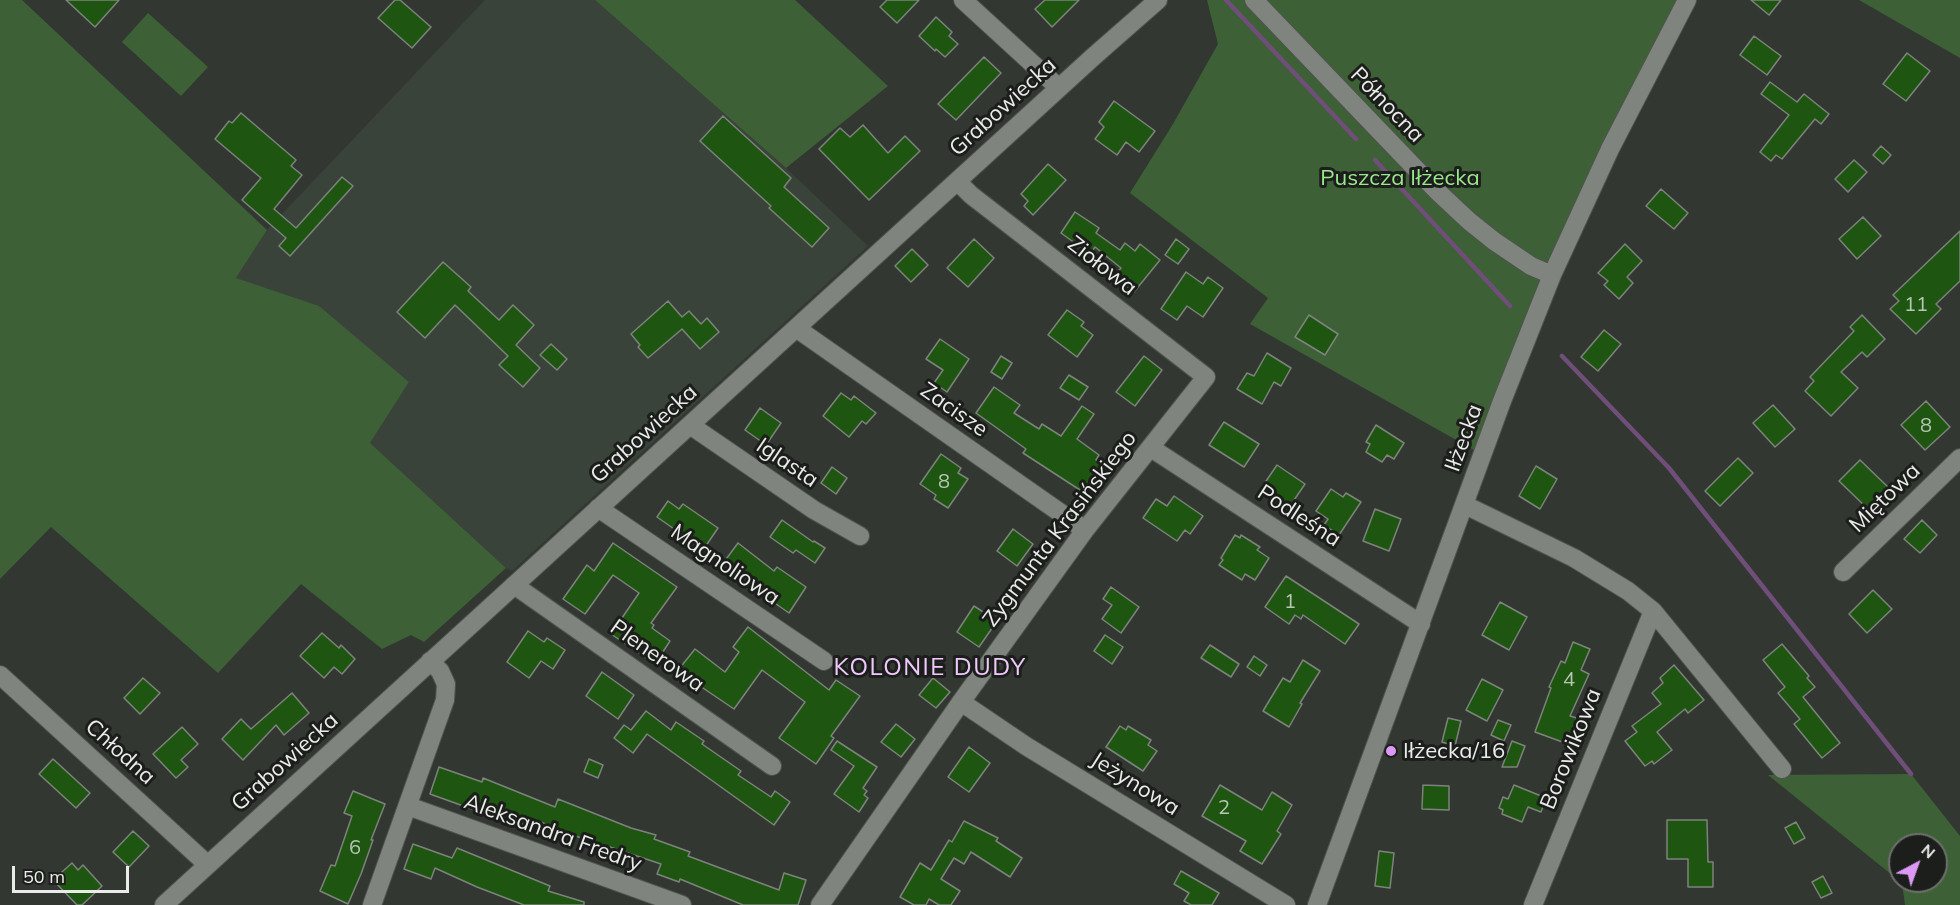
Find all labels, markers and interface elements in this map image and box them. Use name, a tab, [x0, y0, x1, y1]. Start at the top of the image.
street label: Grabowiecka	[944, 52, 1062, 162]
street label: Północna	[1345, 62, 1429, 148]
park label: Puszcza Iłżecka	[1320, 165, 1480, 191]
street label: Ziołowa	[1062, 231, 1142, 301]
house number: 11	[1904, 293, 1928, 317]
street label: Zacisze	[915, 377, 993, 443]
street label: Grabowiecka	[585, 379, 703, 489]
street label: Iłżecka	[1440, 401, 1488, 475]
house number: 8	[1920, 414, 1932, 438]
street label: Zygmunta Krasińskiego	[978, 426, 1142, 632]
street label: Iglasta	[751, 433, 823, 493]
street label: Miętowa	[1844, 458, 1926, 538]
house number: 8	[938, 470, 950, 494]
street label: Podleśna	[1252, 479, 1346, 553]
street label: Magnoliowa	[665, 519, 785, 611]
house number: 1	[1284, 590, 1296, 614]
street label: Plenerowa	[605, 614, 709, 698]
district label: KOLONIE DUDY	[833, 654, 1027, 682]
house number: 4	[1563, 668, 1575, 692]
street label: Borowikowa	[1535, 685, 1607, 813]
street label: Grabowiecka	[226, 707, 344, 817]
street label: Chłodna	[80, 714, 160, 790]
place label: Iłżecka/16	[1403, 738, 1505, 764]
marker: Iłżecka/16	[1384, 744, 1398, 758]
street label: Jeżynowa	[1086, 746, 1184, 822]
street label: Aleksandra Fredry	[461, 789, 645, 877]
house number: 2	[1218, 796, 1230, 820]
north arrow	[1888, 833, 1948, 893]
house number: 6	[349, 836, 361, 860]
text: N	[1917, 839, 1940, 862]
scale bar	[15, 854, 132, 892]
text: 50 m	[23, 865, 65, 888]

